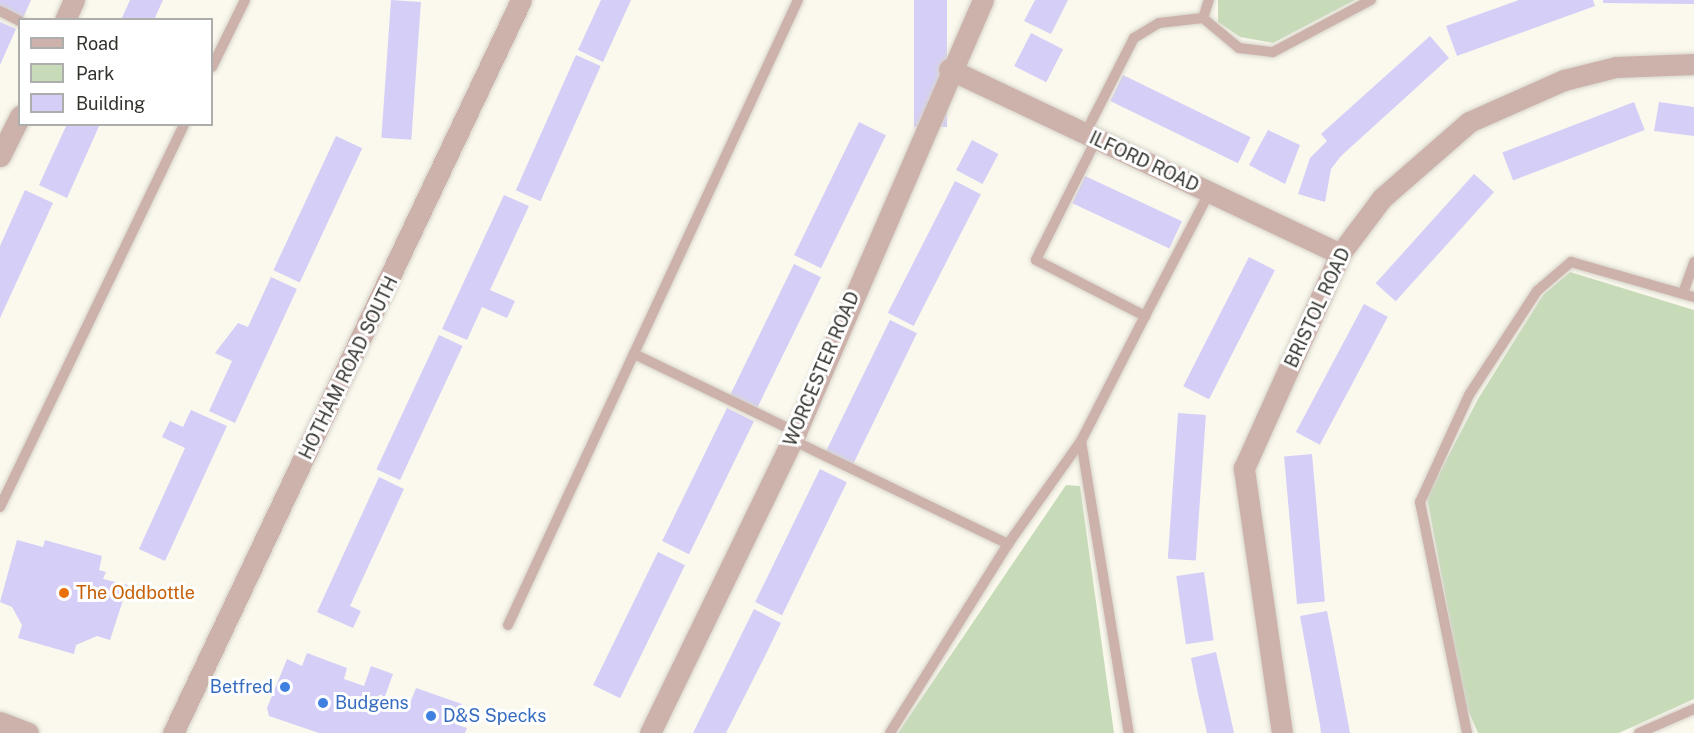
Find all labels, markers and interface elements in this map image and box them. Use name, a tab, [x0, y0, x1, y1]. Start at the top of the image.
legend	[18, 18, 213, 126]
text: Road	[76, 33, 119, 54]
text: Park	[76, 63, 114, 84]
text: Building	[76, 93, 145, 114]
street label: ILFORD ROAD	[1086, 127, 1202, 197]
street label: BRISTOL ROAD	[1281, 245, 1355, 371]
street label: HOTHAM ROAD SOUTH	[295, 273, 403, 463]
street label: WORCESTER ROAD	[780, 288, 864, 450]
place label: The Oddbottle	[76, 582, 195, 604]
marker: The Oddbottle	[57, 586, 71, 600]
place label: Betfred	[210, 676, 273, 698]
marker: Betfred	[278, 680, 292, 694]
place label: Budgens	[335, 692, 409, 714]
marker: Budgens	[316, 696, 330, 710]
place label: D&S Specks	[443, 705, 546, 727]
marker: D&S Specks	[424, 709, 438, 723]

